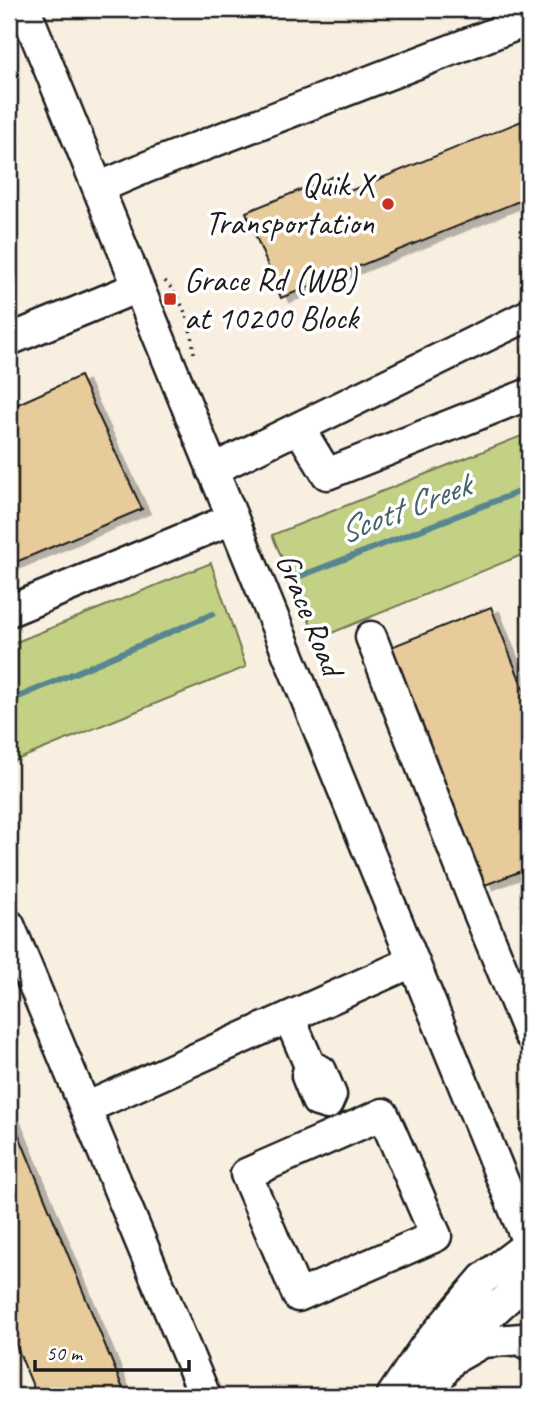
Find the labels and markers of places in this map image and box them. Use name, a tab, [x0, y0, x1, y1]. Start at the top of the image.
place label: Quik X Transportation	[205, 164, 377, 244]
marker: Quik X Transportation	[380, 196, 396, 212]
place label: Grace Rd (WB) at 10200 Block	[184, 259, 360, 339]
marker: Grace Rd (WB) at 10200 Block	[162, 291, 178, 307]

